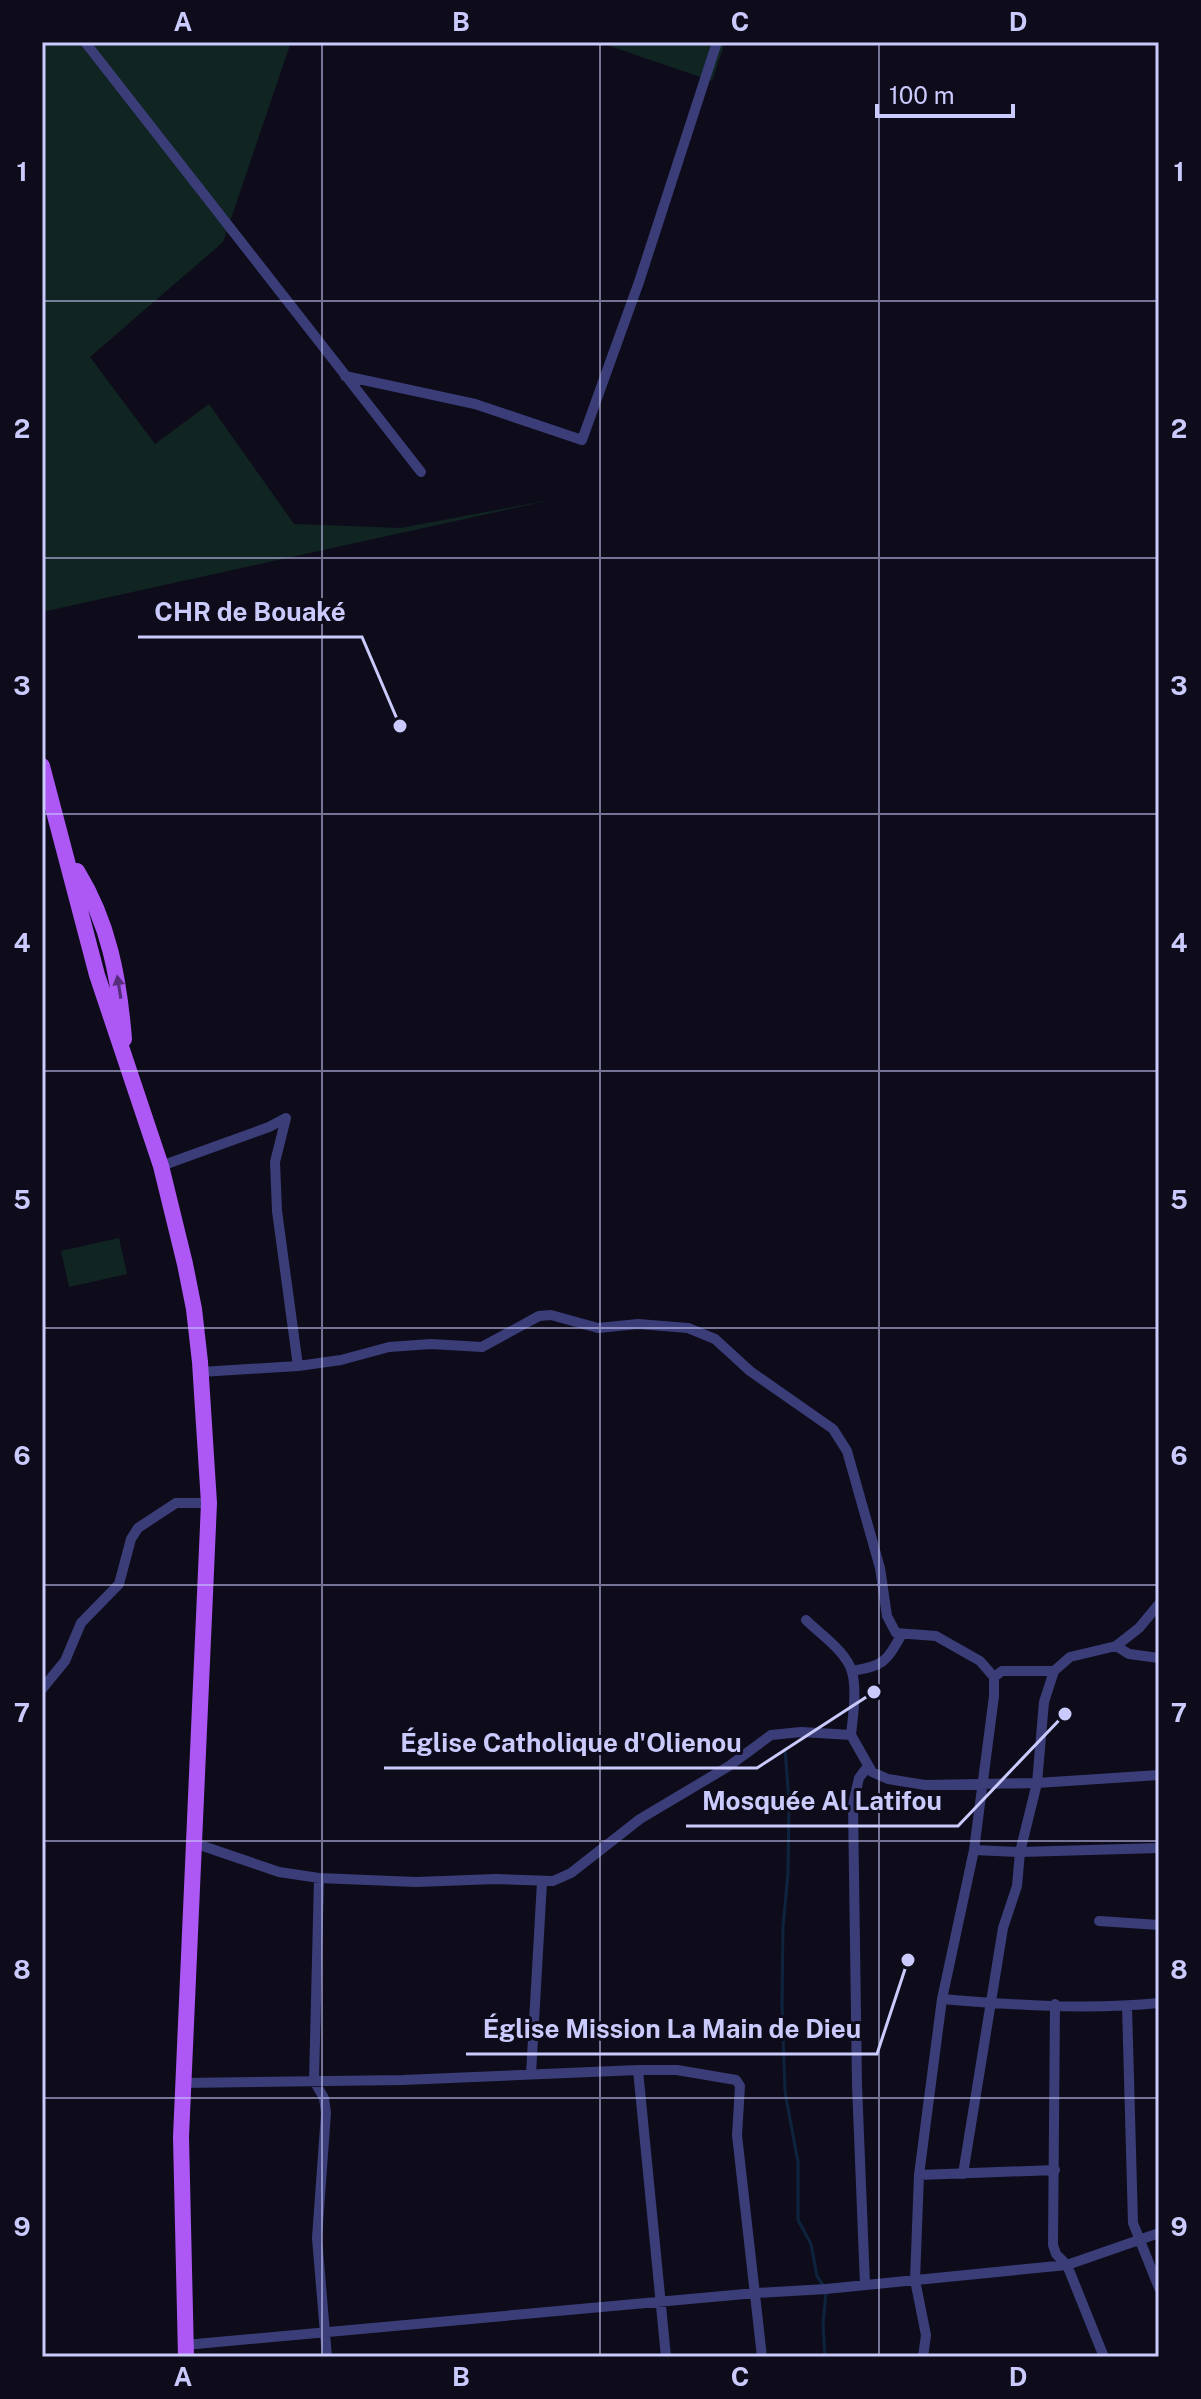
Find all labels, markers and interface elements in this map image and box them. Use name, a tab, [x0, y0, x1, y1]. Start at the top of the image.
text: A	[174, 6, 193, 37]
text: B	[452, 6, 470, 37]
text: C	[731, 6, 749, 37]
text: D	[1009, 6, 1027, 37]
scale bar	[877, 68, 1013, 118]
text: 100 m	[889, 81, 955, 109]
text: 1	[16, 156, 28, 187]
text: 1	[1173, 156, 1185, 187]
text: 2	[14, 413, 30, 444]
text: 2	[1171, 413, 1187, 444]
callout: CHR de Bouaké	[138, 587, 362, 637]
text: CHR de Bouaké	[154, 596, 346, 627]
text: 3	[13, 670, 31, 701]
text: 3	[1170, 670, 1188, 701]
text: 4	[13, 927, 31, 958]
text: 4	[1170, 927, 1188, 958]
one-way arrow	[112, 974, 124, 999]
text: 5	[13, 1184, 31, 1215]
text: 5	[1170, 1184, 1188, 1215]
text: 6	[13, 1440, 31, 1471]
text: 6	[1170, 1440, 1188, 1471]
text: 7	[14, 1697, 30, 1728]
text: 7	[1171, 1697, 1187, 1728]
callout: Église Catholique d'Olienou	[384, 1718, 757, 1768]
text: Église Catholique d'Olienou	[400, 1727, 742, 1758]
callout: Mosquée Al Latifou	[686, 1776, 958, 1826]
text: Mosquée Al Latifou	[702, 1785, 942, 1816]
text: 8	[13, 1954, 31, 1985]
text: 8	[1170, 1954, 1188, 1985]
callout: Église Mission La Main de Dieu	[466, 2004, 877, 2054]
text: Église Mission La Main de Dieu	[483, 2013, 861, 2044]
text: 9	[13, 2211, 31, 2242]
text: 9	[1170, 2211, 1188, 2242]
text: A	[174, 2361, 193, 2392]
text: B	[452, 2361, 470, 2392]
text: C	[731, 2361, 749, 2392]
text: D	[1009, 2361, 1027, 2392]

